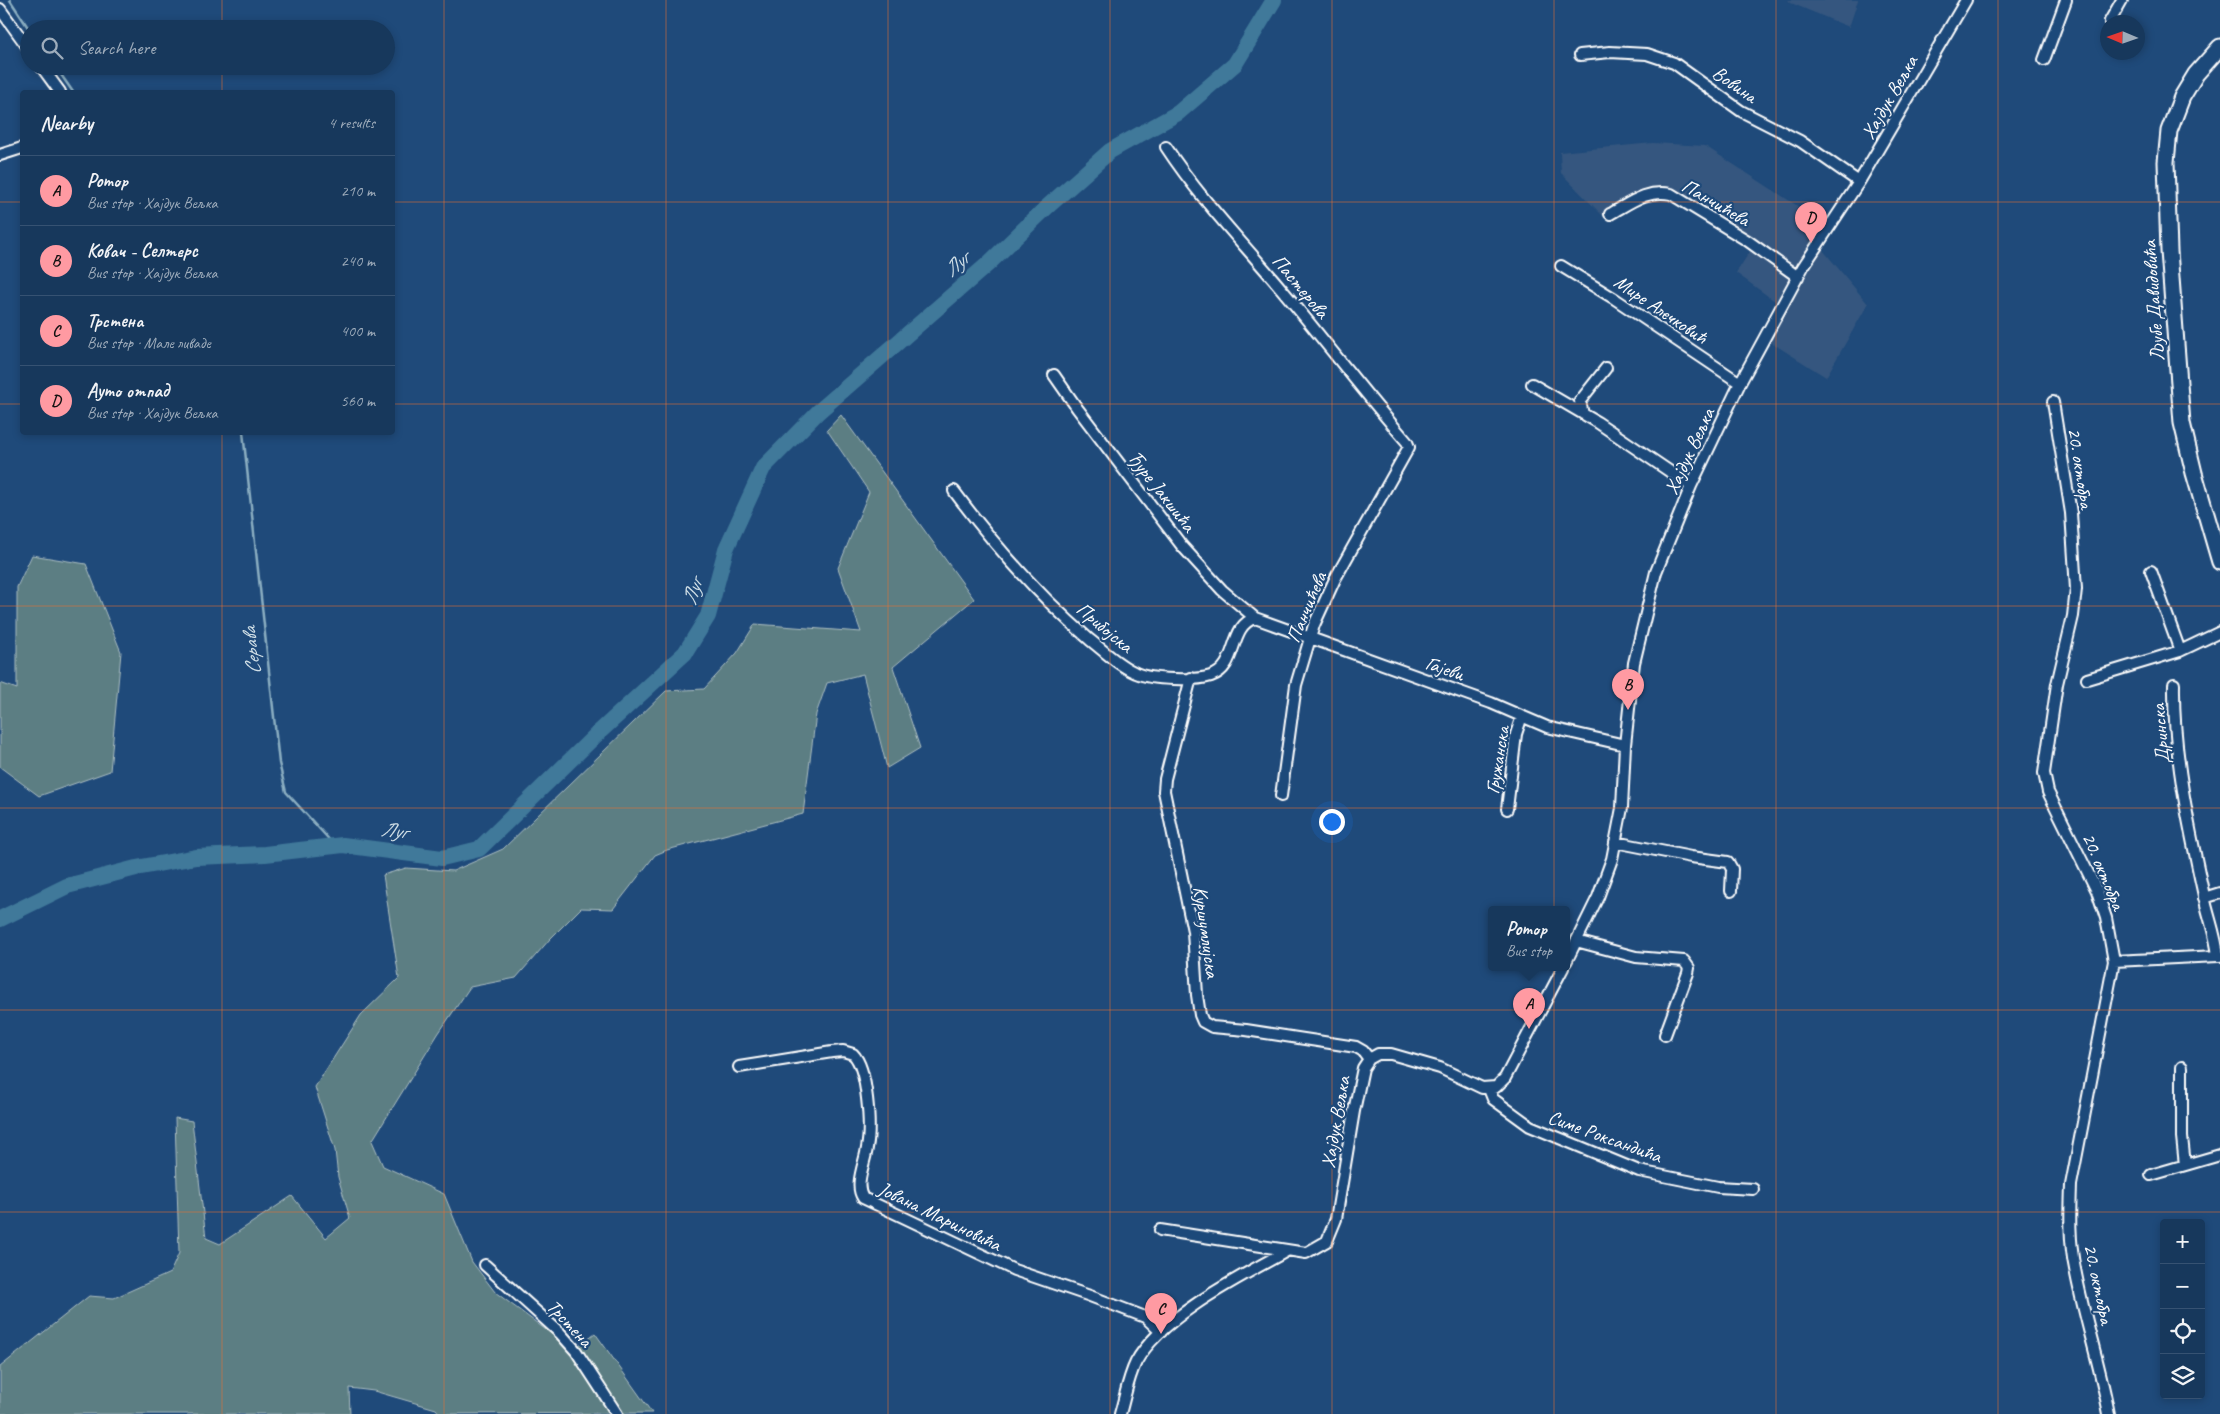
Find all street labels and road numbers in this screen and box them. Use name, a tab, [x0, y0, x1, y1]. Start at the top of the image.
street label: Хајдук Вељка	[1856, 50, 1924, 143]
street label: Вовина	[1708, 60, 1763, 110]
street label: Панчићева	[1677, 173, 1756, 233]
street label: Љубе Давидовића	[2137, 238, 2170, 362]
street label: Пастерова	[1267, 249, 1335, 324]
street label: Мире Алечковић	[1609, 269, 1713, 351]
street label: Хајдук Вељка	[1659, 403, 1721, 498]
street label: 20. октобра	[2062, 426, 2100, 512]
street label: Ђуре Јакшића	[1121, 446, 1202, 539]
street label: Панчићева	[1280, 566, 1333, 646]
street label: Прибојска	[1071, 596, 1139, 659]
street label: Гајеви	[1422, 650, 1468, 687]
street label: Дринска	[2145, 701, 2176, 765]
street label: Гружанска	[1480, 723, 1515, 796]
street label: 20. октобра	[2076, 829, 2132, 915]
street label: Куршумлијска	[1188, 885, 1225, 981]
street label: Хајдук Вељка	[1315, 1073, 1356, 1170]
street label: Симе Роксандића	[1545, 1104, 1666, 1169]
street label: Јована Мариновића	[873, 1176, 1006, 1257]
street label: 20. октобра	[2078, 1242, 2120, 1328]
street label: Трстена	[541, 1294, 599, 1354]

